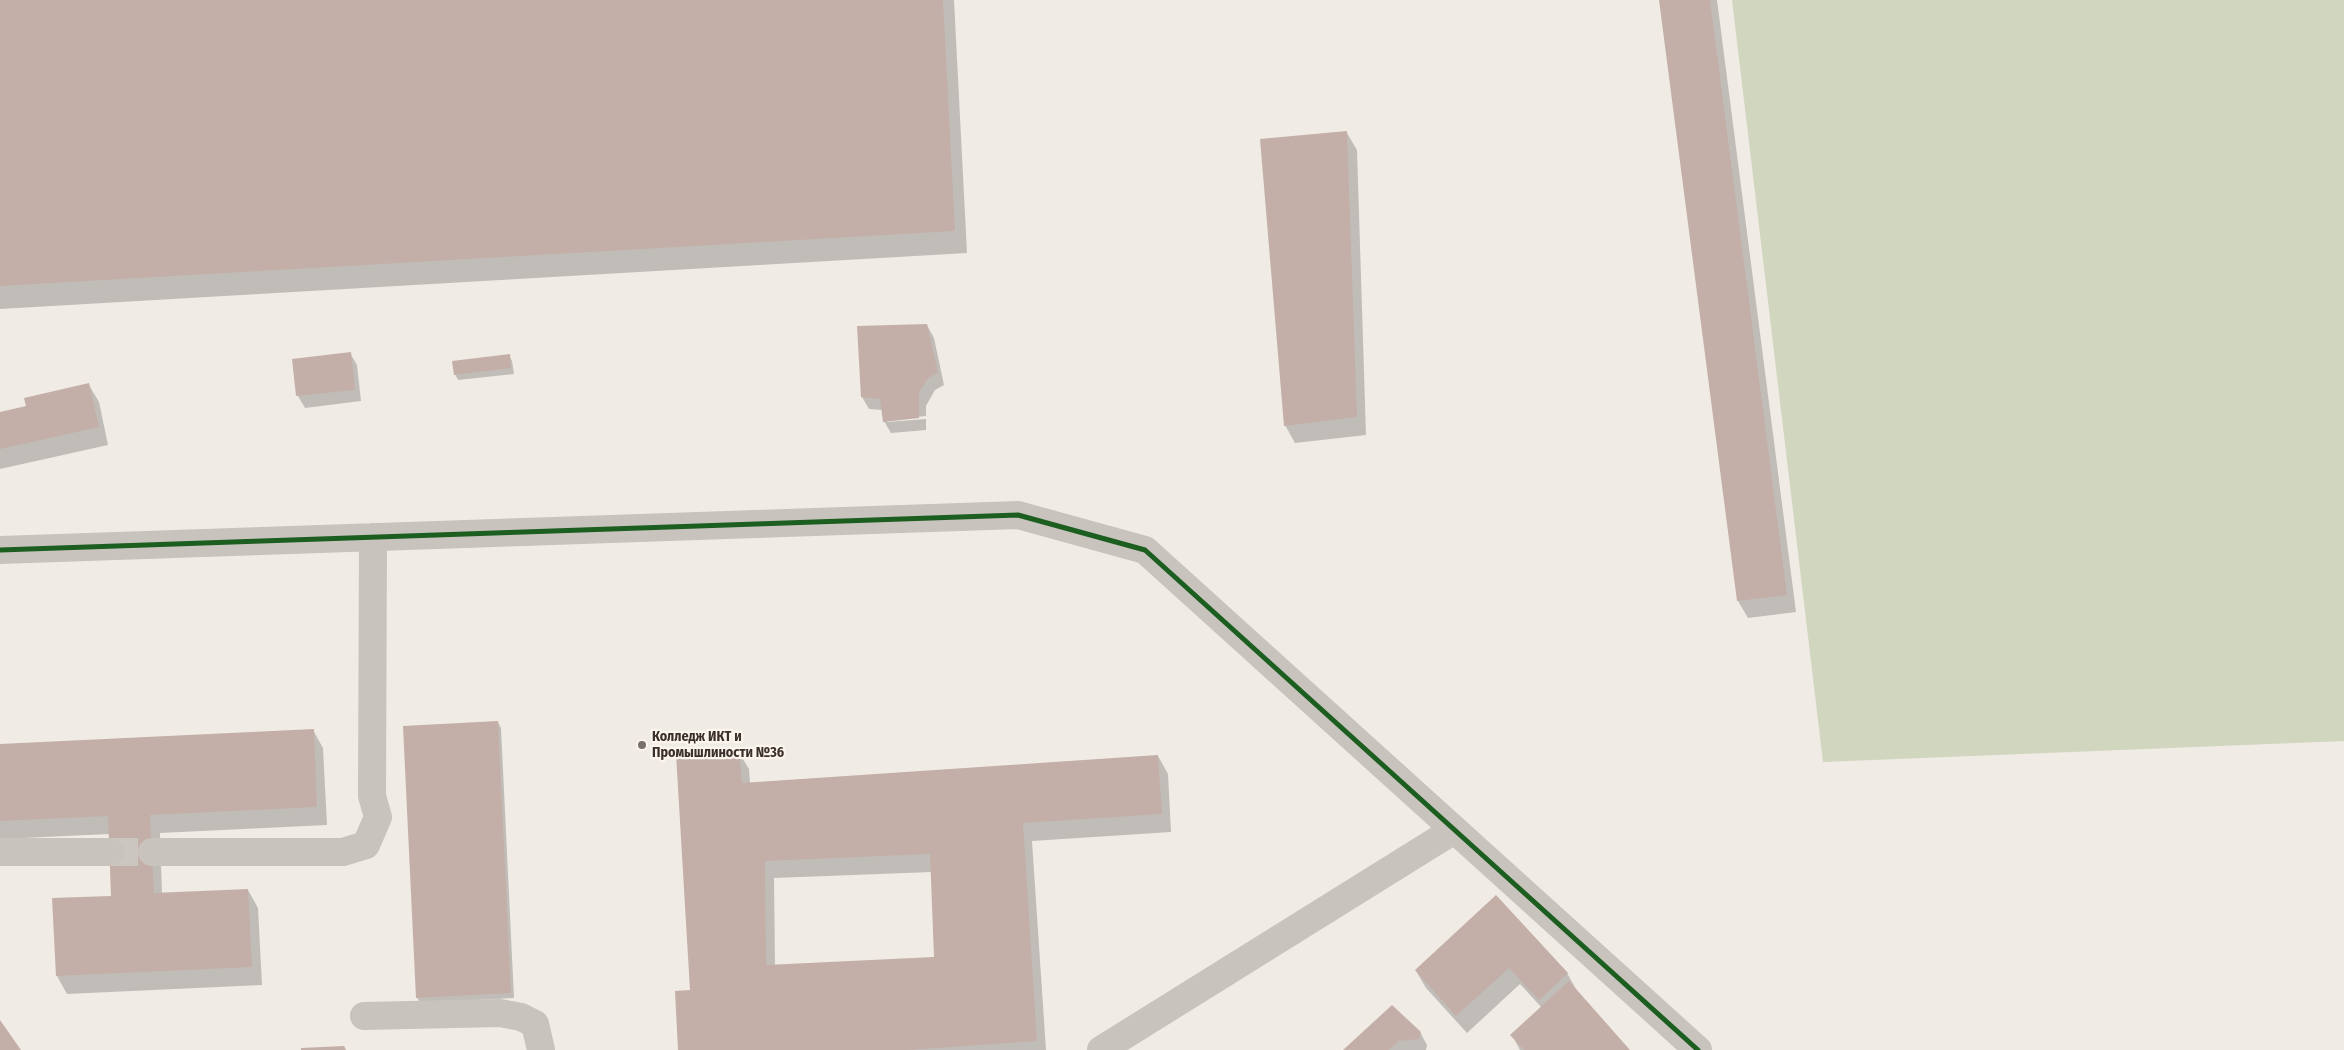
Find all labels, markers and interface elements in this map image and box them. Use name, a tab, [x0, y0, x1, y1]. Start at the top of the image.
place label: Колледж ИКТ и Промышлиности №36	[652, 729, 784, 762]
marker: Колледж ИКТ и Промышлиности №36	[636, 739, 648, 751]

